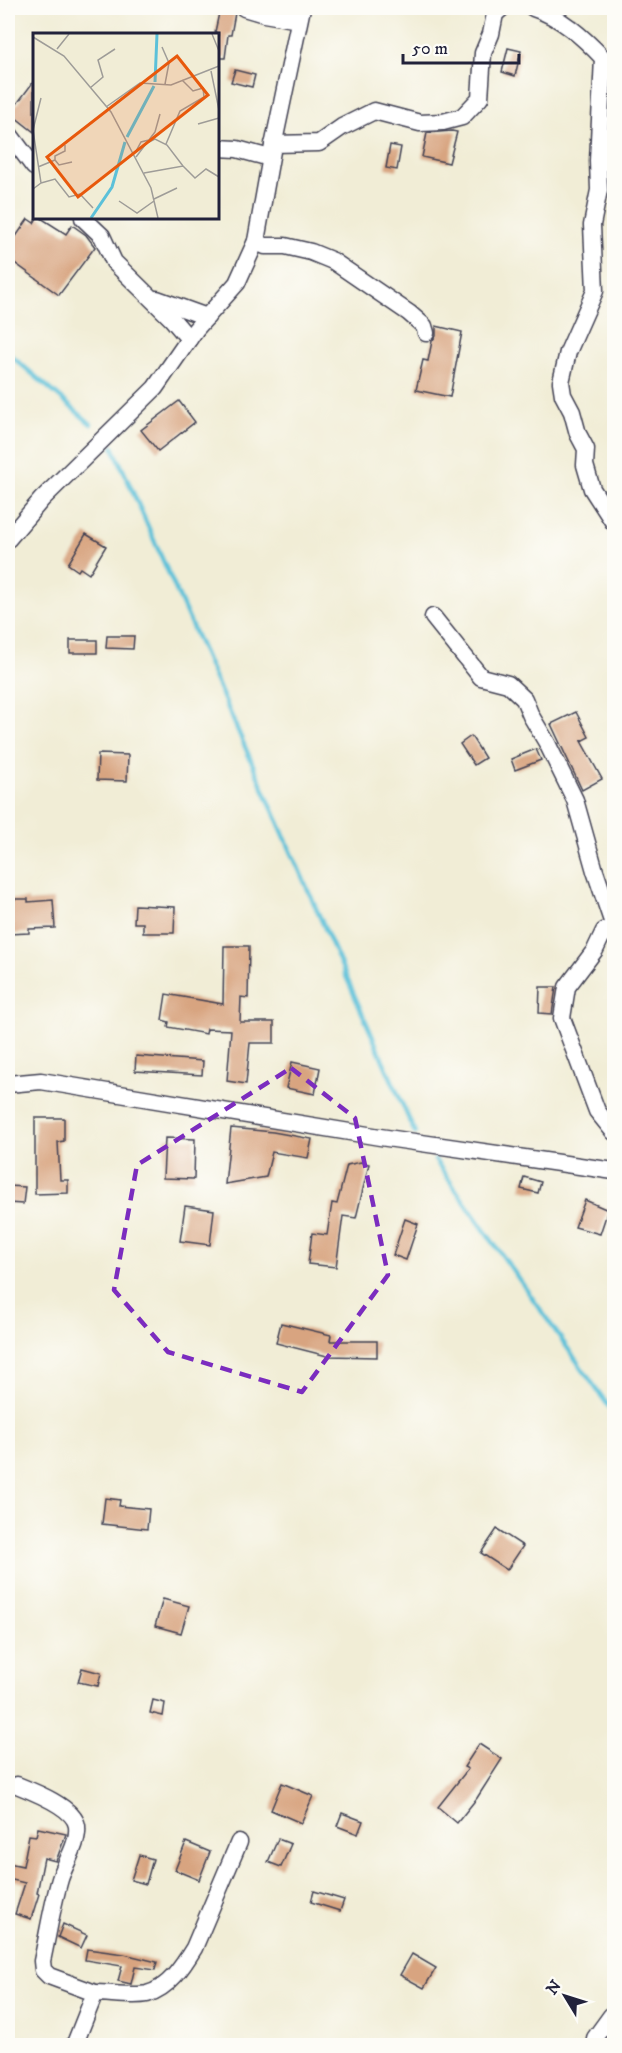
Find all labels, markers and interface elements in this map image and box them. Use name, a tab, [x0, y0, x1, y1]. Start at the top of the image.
scale bar	[403, 27, 518, 65]
inset map	[33, 33, 219, 219]
text: 50 m	[412, 38, 448, 60]
north arrow	[535, 1966, 595, 2026]
text: N	[542, 1976, 566, 1999]

